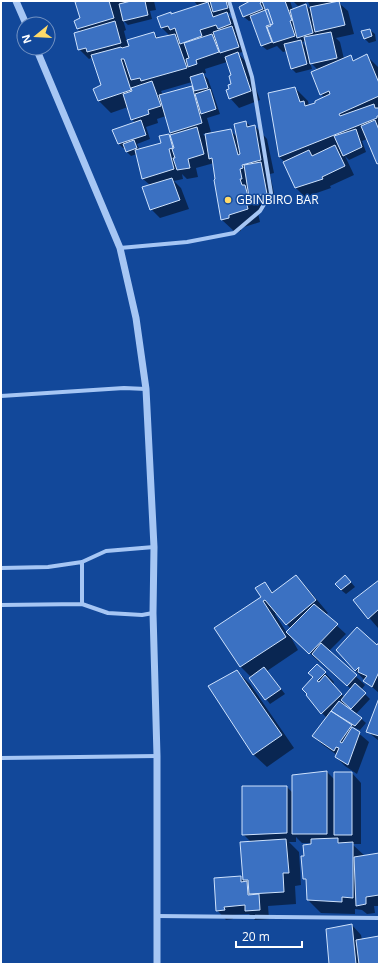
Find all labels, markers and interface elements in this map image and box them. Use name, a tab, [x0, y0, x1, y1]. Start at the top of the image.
north arrow	[16, 16, 56, 56]
text: N	[17, 33, 35, 46]
place label: GBINBIRO BAR	[236, 191, 319, 208]
marker: GBINBIRO BAR	[223, 195, 233, 205]
scale bar	[236, 923, 302, 949]
text: 20 m	[242, 928, 270, 945]

